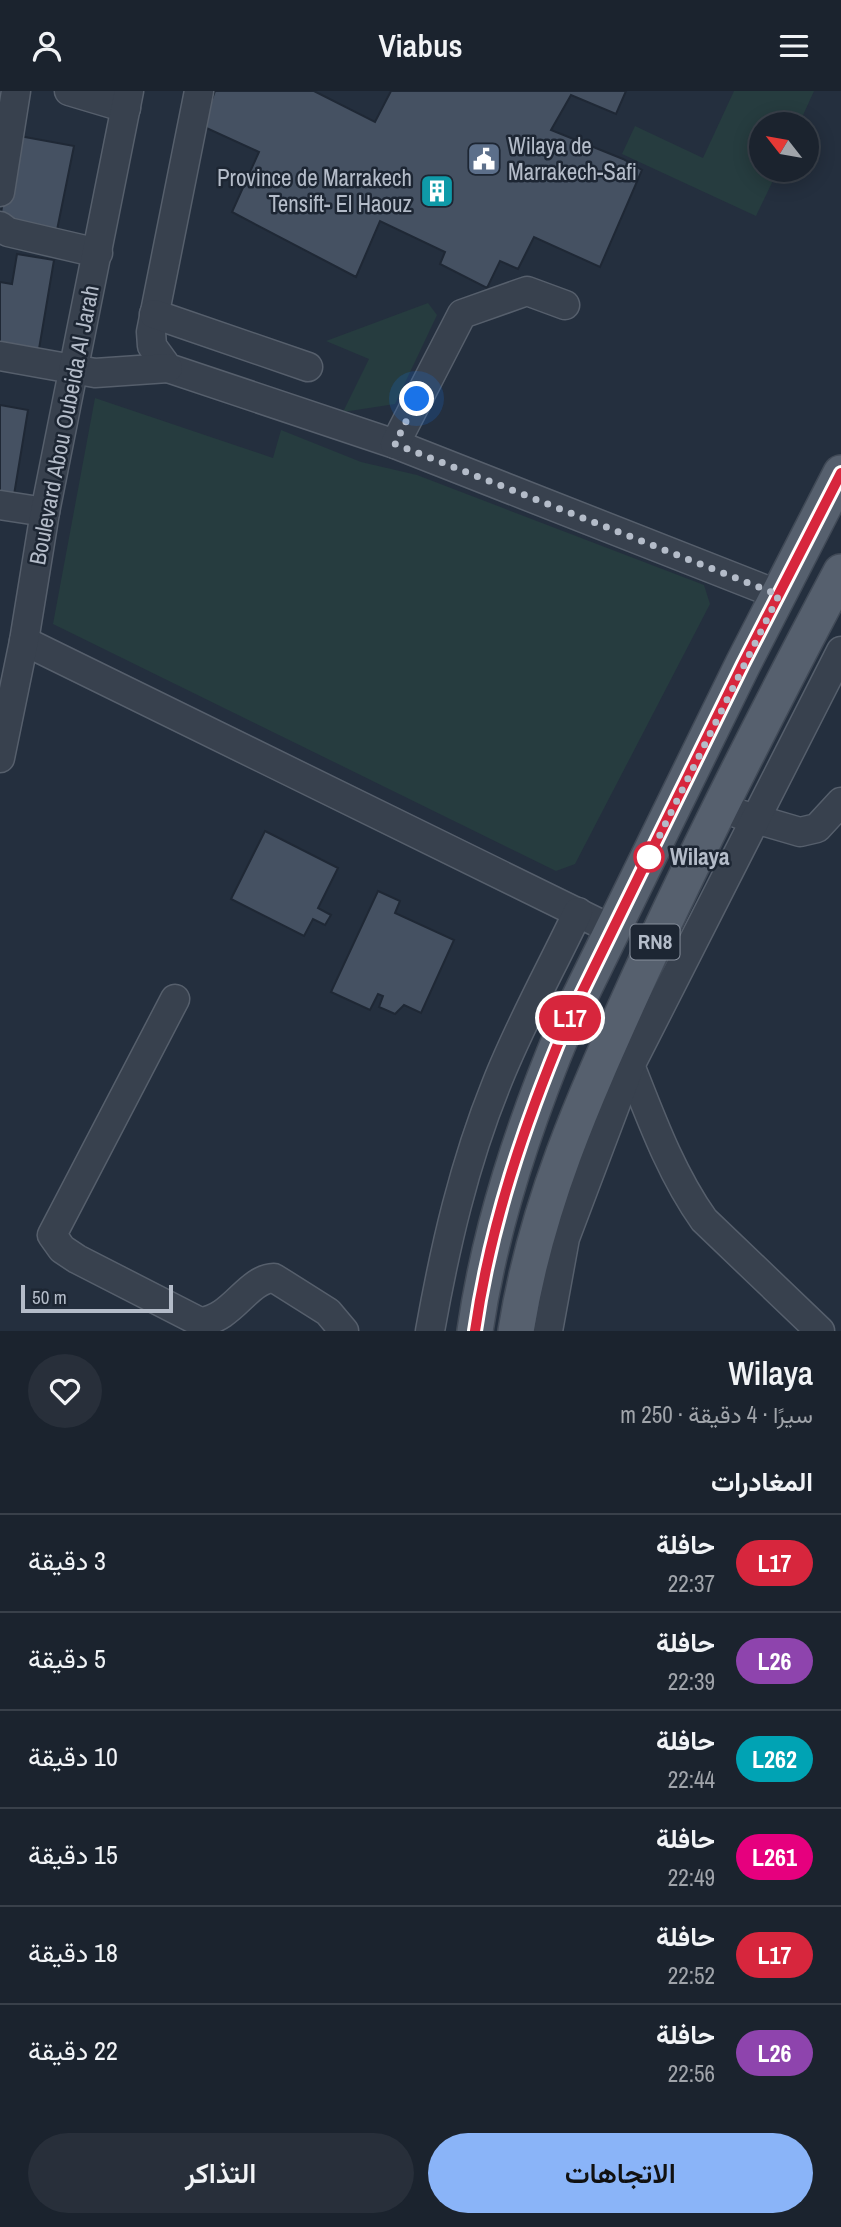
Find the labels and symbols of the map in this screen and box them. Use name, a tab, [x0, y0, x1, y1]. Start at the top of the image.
north arrow	[749, 112, 819, 182]
place label: Wilaya de Marrakech-Safi	[508, 130, 637, 187]
public building icon: Wilaya de Marrakech-Safi	[465, 140, 503, 178]
place label: Province de Marrakech Tensift- El Haouz	[217, 162, 412, 219]
building icon: Province de Marrakech Tensift- El Haouz	[418, 172, 456, 210]
street label: Boulevard Abou Oubeida Al Jarah	[21, 282, 106, 567]
your location	[399, 381, 434, 416]
place label: Wilaya	[670, 841, 730, 872]
marker: Wilaya	[634, 842, 664, 872]
road number: RN8	[630, 925, 680, 959]
line badge: L17	[530, 995, 610, 1041]
scale bar	[21, 1282, 173, 1314]

